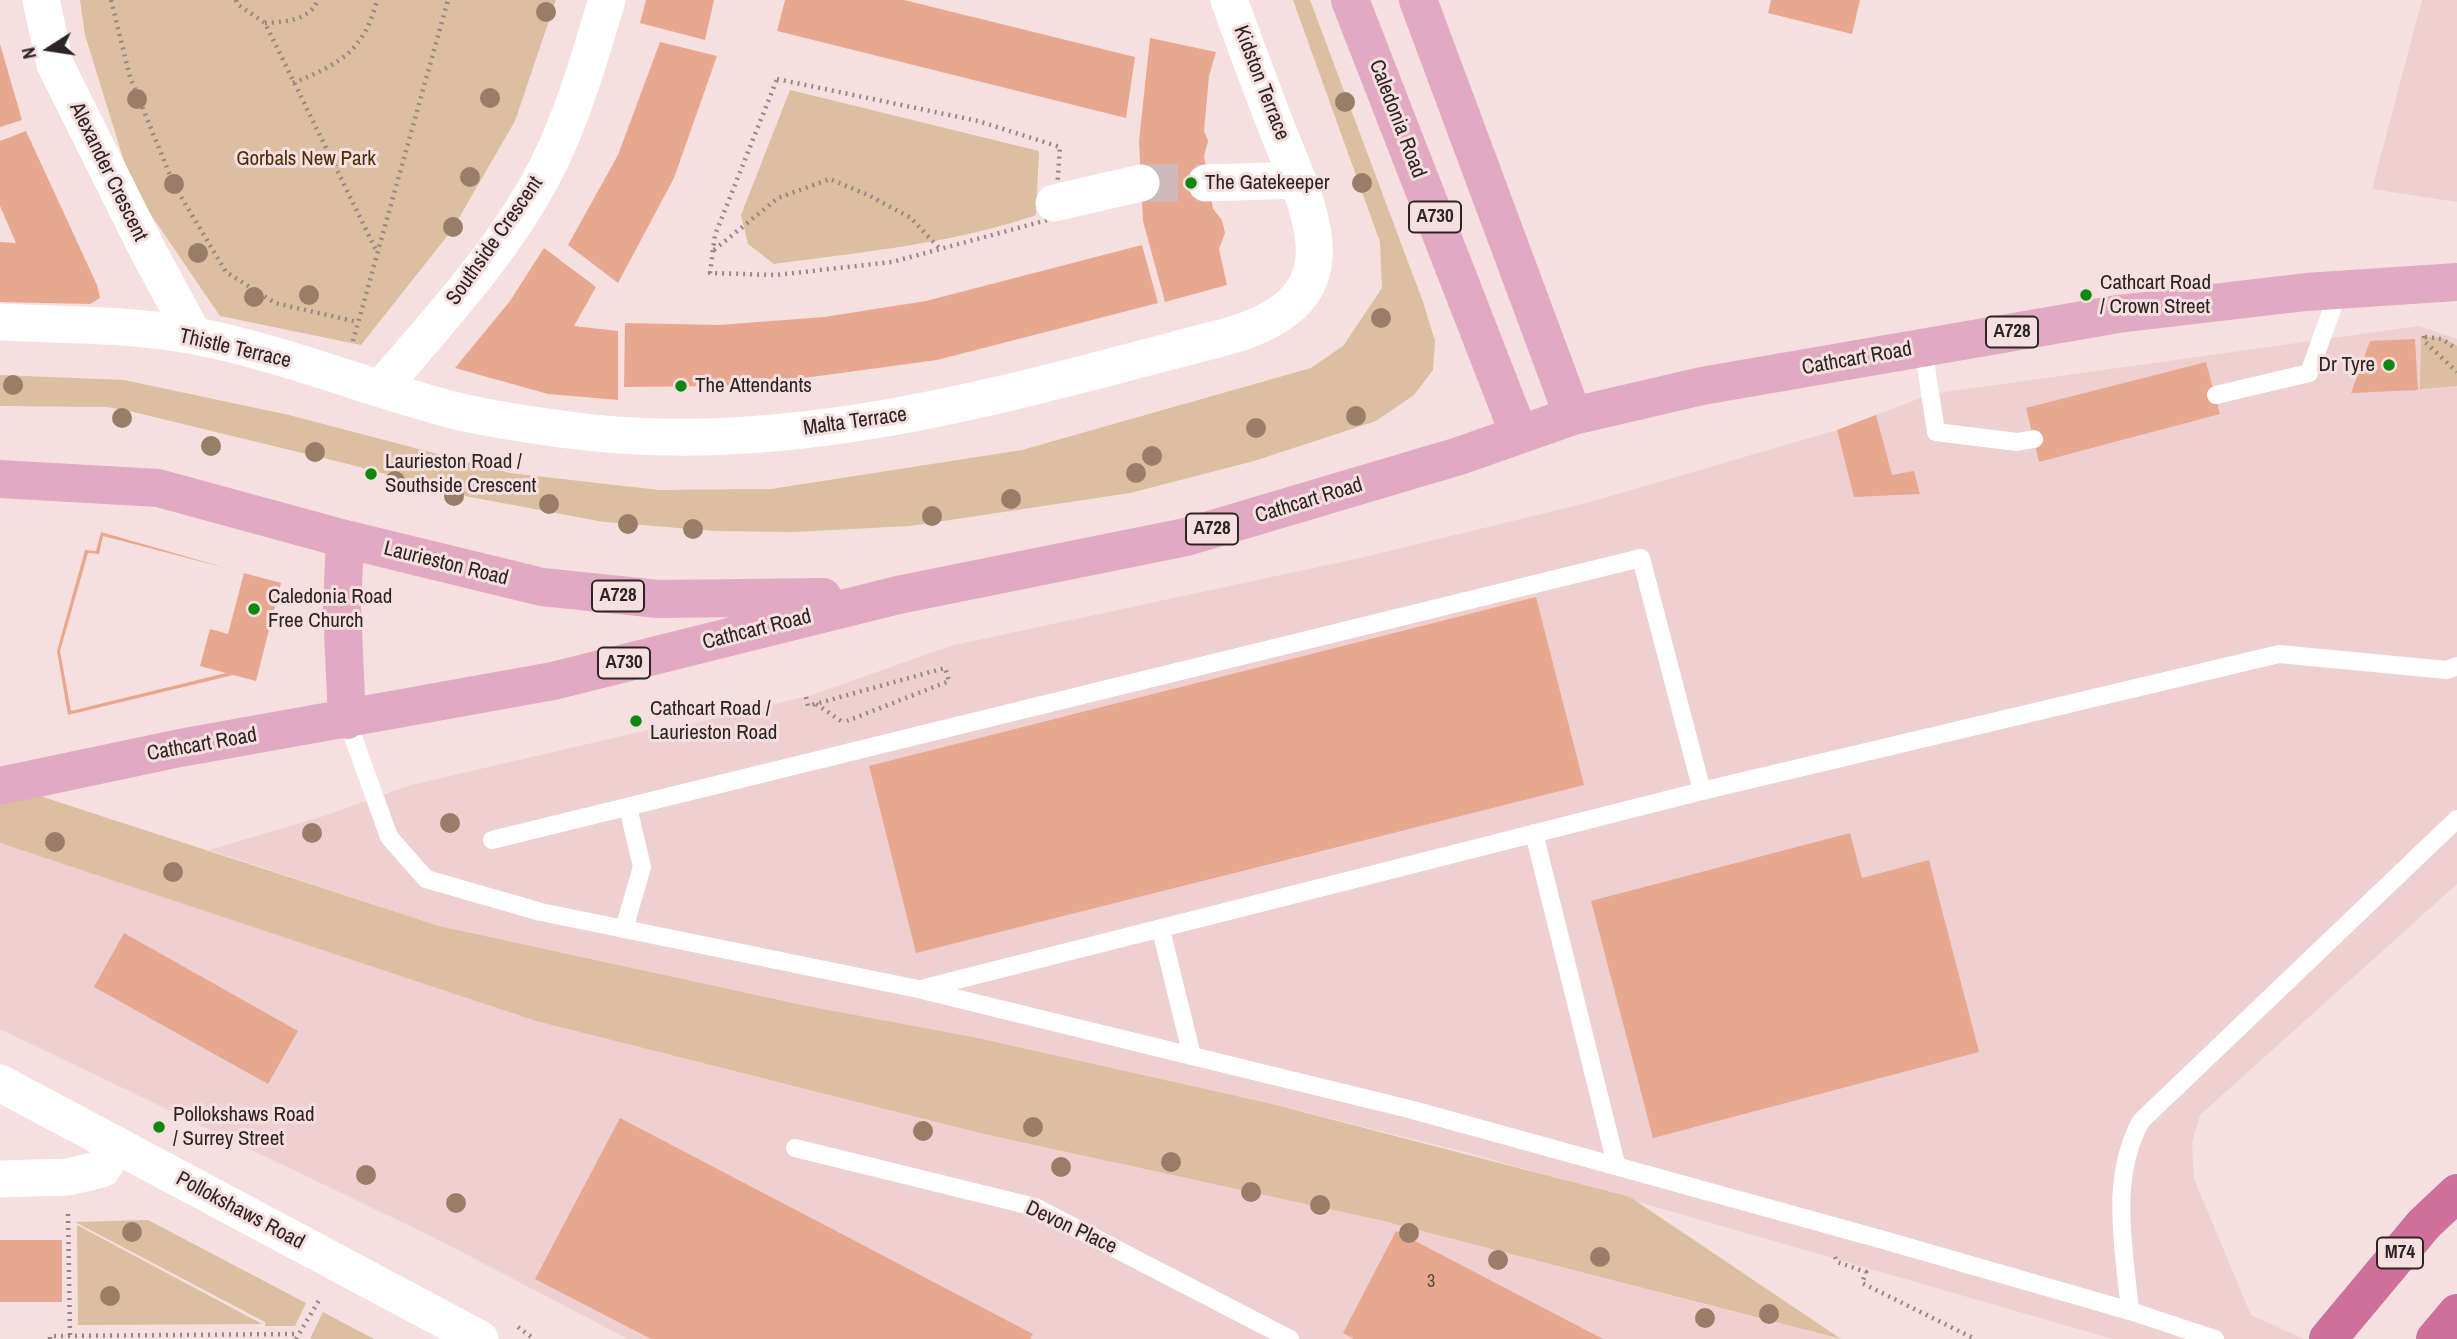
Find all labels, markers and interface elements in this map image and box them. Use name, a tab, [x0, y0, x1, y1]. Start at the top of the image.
north arrow	[14, 14, 84, 84]
street label: Kidston Terrace	[1228, 22, 1294, 144]
text: N	[15, 45, 42, 62]
street label: Caledonia Road	[1363, 56, 1431, 182]
street label: Alexander Crescent	[64, 99, 152, 245]
park label: Gorbals New Park	[236, 146, 376, 172]
place label: The Gatekeeper	[1205, 170, 1329, 196]
street label: Southside Crescent	[441, 172, 549, 310]
marker: The Gatekeeper	[1183, 175, 1199, 191]
road number: A730	[1409, 202, 1461, 232]
place label: Cathcart Road / Crown Street	[2100, 270, 2211, 320]
marker: Cathcart Road / Crown Street	[2078, 287, 2094, 303]
road number: A728	[1986, 316, 2038, 348]
street label: Thistle Terrace	[177, 324, 293, 374]
street label: Cathcart Road	[1800, 337, 1914, 381]
place label: Dr Tyre	[2319, 352, 2375, 378]
marker: Dr Tyre	[2381, 357, 2397, 373]
place label: The Attendants	[695, 373, 812, 399]
marker: The Attendants	[673, 378, 689, 394]
street label: Malta Terrace	[802, 402, 908, 442]
place label: Laurieston Road / Southside Crescent	[385, 449, 536, 499]
marker: Laurieston Road / Southside Crescent	[363, 466, 379, 482]
street label: Cathcart Road	[1252, 473, 1366, 529]
road number: A728	[1186, 514, 1238, 544]
street label: Laurieston Road	[381, 536, 511, 592]
road number: A728	[592, 580, 644, 611]
place label: Caledonia Road Free Church	[268, 584, 392, 634]
marker: Caledonia Road Free Church	[246, 601, 262, 617]
street label: Cathcart Road	[700, 604, 814, 656]
road number: A730	[598, 648, 650, 678]
place label: Cathcart Road / Laurieston Road	[650, 696, 777, 746]
marker: Cathcart Road / Laurieston Road	[628, 713, 644, 729]
street label: Cathcart Road	[145, 723, 259, 767]
place label: Pollokshaws Road / Surrey Street	[173, 1102, 315, 1152]
marker: Pollokshaws Road / Surrey Street	[151, 1119, 167, 1135]
street label: Pollokshaws Road	[172, 1167, 308, 1255]
street label: Devon Place	[1021, 1196, 1121, 1260]
road number: M74	[2377, 1238, 2423, 1268]
house number: 3	[1427, 1271, 1435, 1293]

